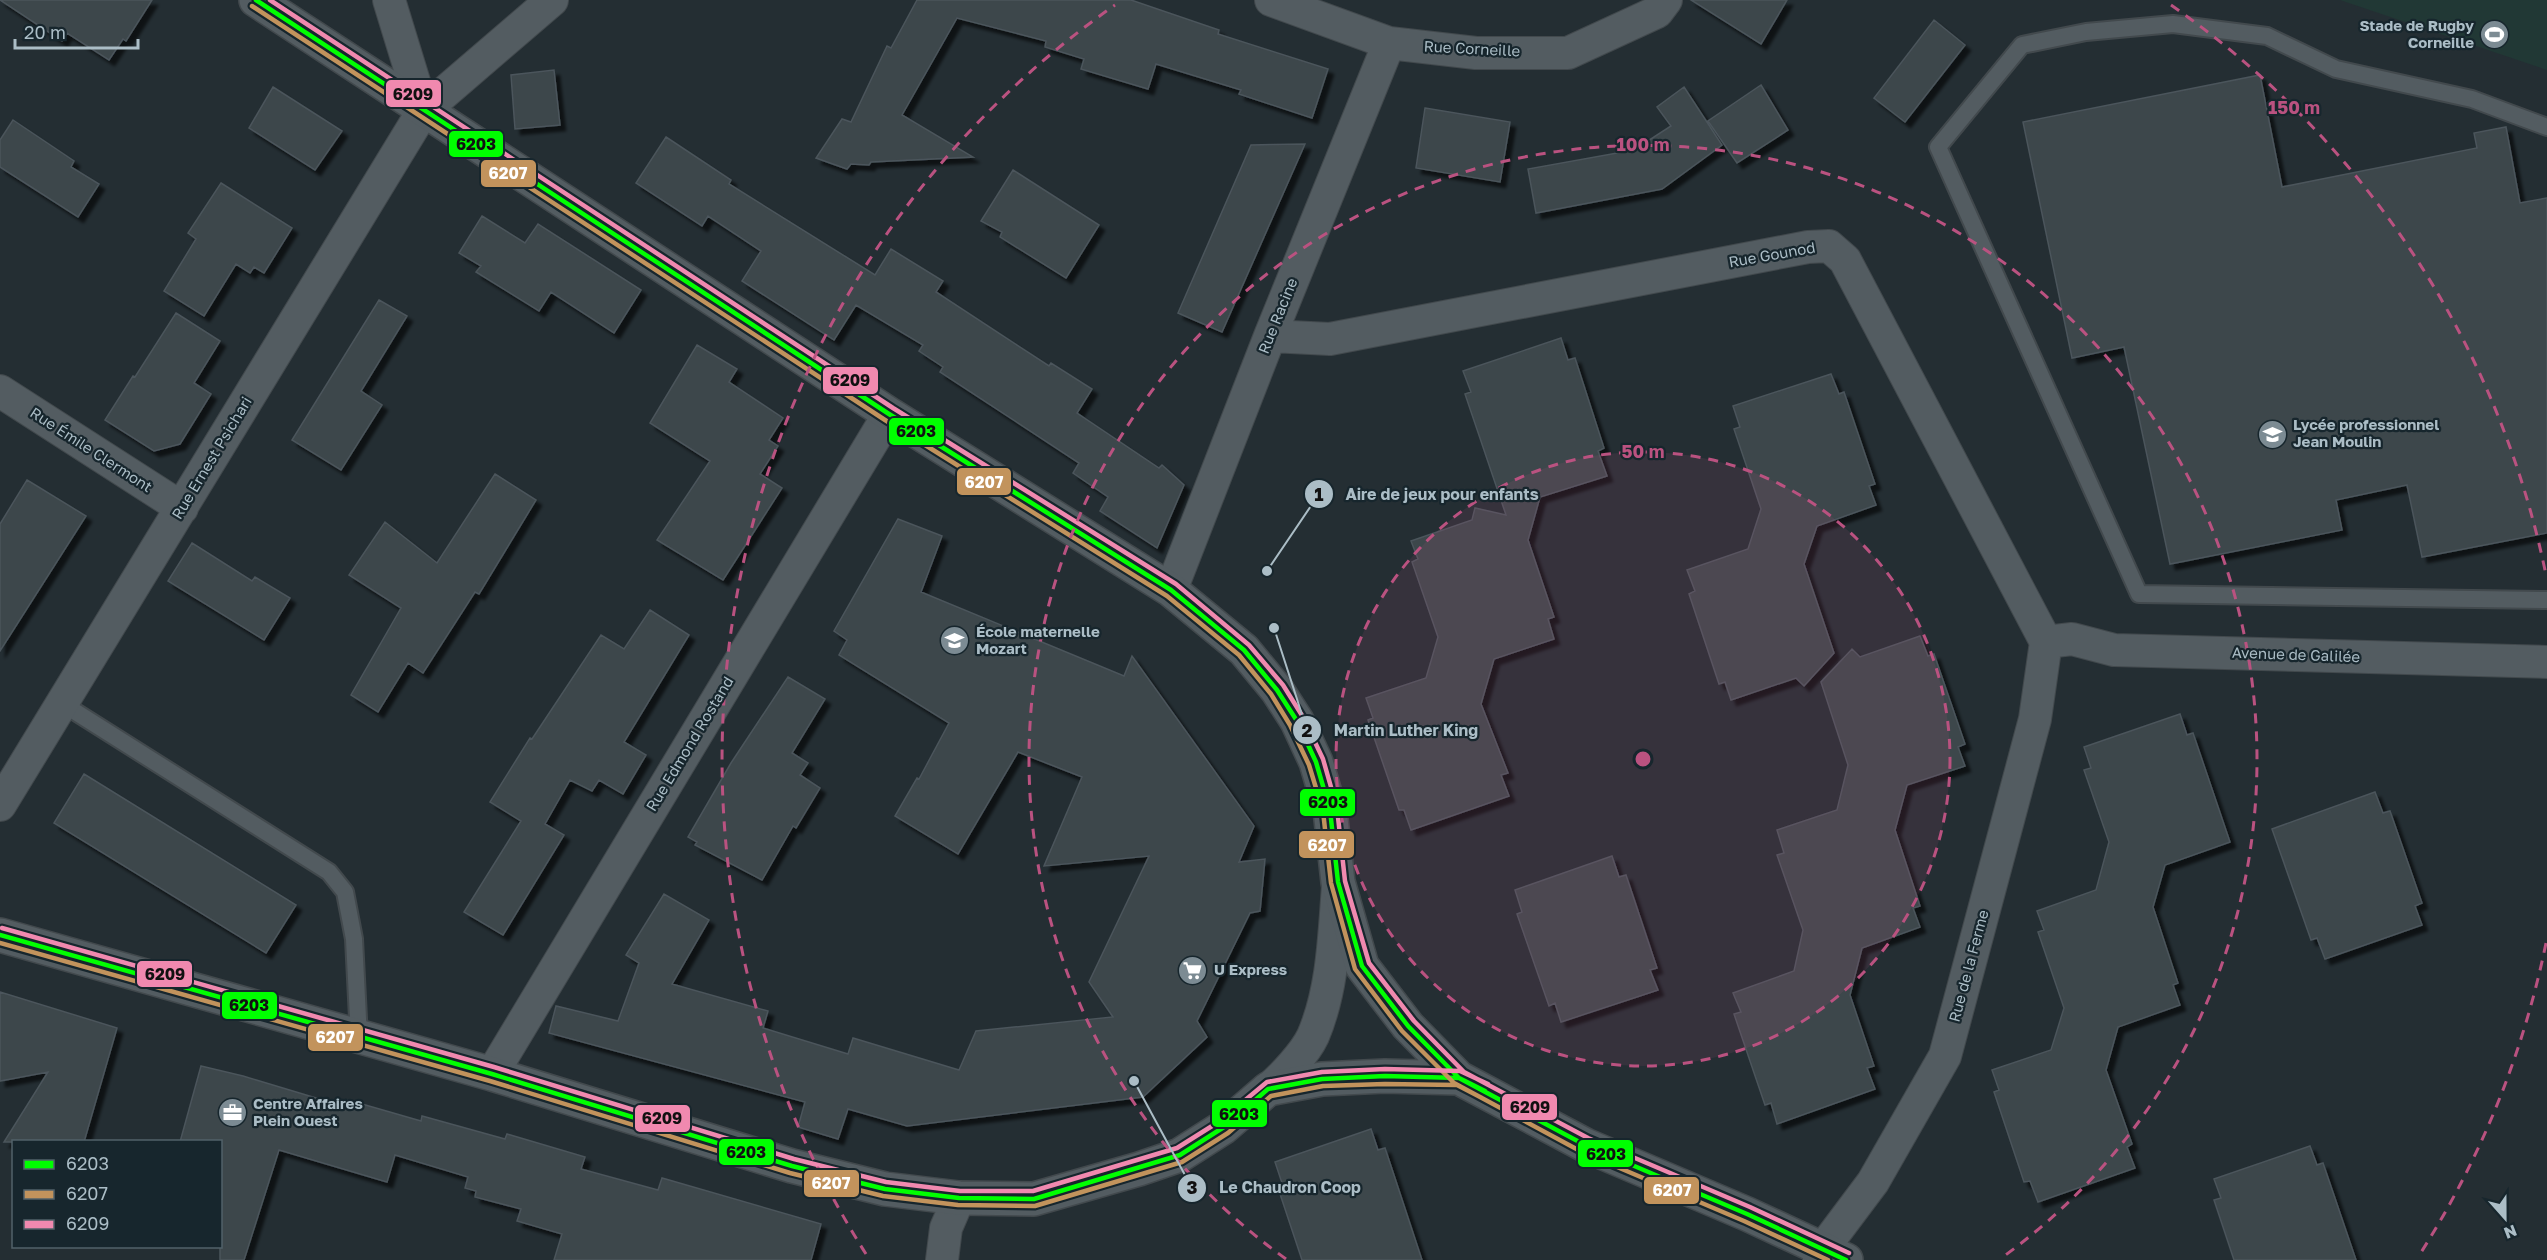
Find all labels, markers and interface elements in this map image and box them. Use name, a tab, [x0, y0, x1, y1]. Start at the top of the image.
scale bar	[15, 12, 138, 50]
place label: Stade de Rugby Corneille	[2359, 16, 2474, 51]
sports icon: Stade de Rugby Corneille	[2479, 19, 2511, 51]
text: 20 m	[24, 21, 66, 43]
street label: Rue Corneille	[1423, 36, 1521, 60]
line badge: 6209	[385, 79, 442, 108]
text: 6209	[393, 84, 433, 104]
text: 150 m	[2268, 96, 2320, 118]
line badge: 6203	[448, 130, 504, 158]
text: 100 m	[1617, 133, 1669, 155]
text: 6203	[456, 134, 496, 154]
line badge: 6207	[480, 159, 537, 188]
text: 6207	[488, 163, 528, 183]
street label: Rue Gounod	[1727, 238, 1816, 270]
street label: Rue Racine	[1254, 275, 1301, 356]
line badge: 6209	[822, 366, 879, 395]
text: 6209	[830, 370, 870, 390]
street label: Rue Ernest Psichari	[167, 393, 255, 522]
street label: Rue Émile Clermont	[27, 403, 156, 495]
place label: Lycée professionnel Jean Moulin	[2293, 415, 2439, 450]
line badge: 6203	[888, 417, 945, 446]
school or university icon: Lycée professionnel Jean Moulin	[2256, 418, 2288, 450]
text: 6203	[896, 421, 936, 441]
text: 50 m	[1622, 440, 1664, 462]
line badge: 6207	[956, 467, 1012, 496]
text: 6207	[964, 472, 1004, 492]
callout: Aire de jeux pour enfants	[1304, 477, 1551, 511]
text: 1	[1314, 483, 1324, 505]
text: Aire de jeux pour enfants	[1345, 484, 1539, 504]
place label: École maternelle Mozart	[976, 622, 1100, 657]
school or university icon: École maternelle Mozart	[939, 625, 971, 657]
street label: Avenue de Galilée	[2232, 643, 2361, 665]
street label: Rue Edmond Rostand	[642, 673, 737, 814]
callout: Martin Luther King	[1292, 713, 1490, 747]
text: 2	[1302, 719, 1313, 741]
text: Martin Luther King	[1334, 720, 1478, 740]
centre of rings	[1633, 749, 1653, 769]
line badge: 6203	[1299, 788, 1356, 817]
text: 6203	[1308, 792, 1348, 812]
line badge: 6207	[1298, 830, 1355, 859]
text: 6207	[1307, 835, 1347, 855]
street label: Rue de la Ferme	[1944, 907, 1992, 1024]
supermarket icon: U Express	[1177, 954, 1209, 986]
line badge: 6209	[136, 960, 193, 988]
place label: U Express	[1214, 960, 1287, 978]
text: 6209	[145, 964, 185, 984]
line badge: 6203	[221, 991, 278, 1020]
text: 6203	[229, 995, 269, 1015]
line badge: 6207	[307, 1023, 364, 1052]
text: 6207	[315, 1027, 355, 1047]
line badge: 6209	[1501, 1093, 1558, 1121]
place label: Centre Affaires Plein Ouest	[253, 1094, 363, 1129]
office icon: Centre Affaires Plein Ouest	[216, 1097, 248, 1129]
text: 6209	[1510, 1097, 1550, 1117]
line badge: 6203	[1211, 1099, 1268, 1128]
line badge: 6209	[634, 1104, 691, 1133]
text: 6203	[1219, 1104, 1259, 1124]
text: 6209	[642, 1108, 682, 1128]
line badge: 6203	[718, 1138, 775, 1166]
line badge: 6203	[1577, 1139, 1634, 1168]
legend	[12, 1140, 222, 1248]
text: 6203	[726, 1142, 766, 1162]
text: 6203	[1586, 1144, 1626, 1164]
text: 6203	[66, 1152, 109, 1174]
line badge: 6207	[803, 1169, 860, 1198]
callout: Le Chaudron Coop	[1177, 1171, 1373, 1205]
text: 6207	[811, 1173, 851, 1193]
text: 3	[1187, 1176, 1198, 1198]
line badge: 6207	[1643, 1176, 1700, 1205]
text: Le Chaudron Coop	[1219, 1177, 1361, 1197]
text: 6207	[1652, 1180, 1692, 1200]
text: 6207	[66, 1182, 108, 1204]
north arrow	[2475, 1188, 2535, 1248]
text: 6209	[66, 1212, 109, 1234]
text: N	[2501, 1220, 2520, 1244]

